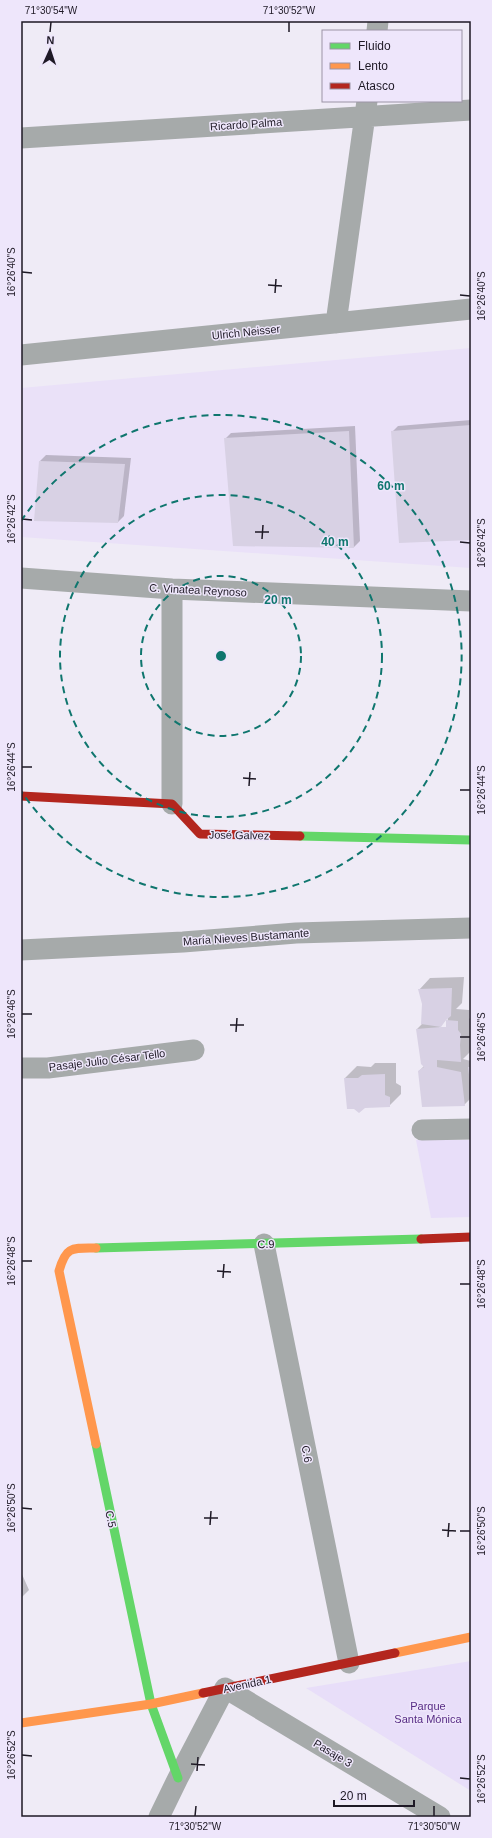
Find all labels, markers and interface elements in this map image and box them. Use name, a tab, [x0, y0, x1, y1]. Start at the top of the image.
text: 71°30'54"W	[25, 5, 78, 16]
text: 71°30'52"W	[263, 5, 316, 16]
north arrow	[30, 30, 70, 70]
legend	[322, 30, 462, 102]
text: N	[46, 34, 55, 46]
text: Fluido	[358, 39, 391, 53]
text: Lento	[358, 59, 388, 73]
text: Atasco	[358, 79, 395, 93]
street label: Ricardo Palma	[210, 115, 283, 133]
text: 16°26'40"S	[6, 247, 17, 297]
text: 16°26'40"S	[476, 271, 487, 321]
street label: Ulrich Neisser	[211, 322, 281, 342]
text: 60 m	[377, 479, 405, 493]
text: 16°26'42"S	[6, 494, 17, 544]
text: 16°26'42"S	[476, 518, 487, 568]
text: 40 m	[321, 535, 349, 549]
street label: C. Vinatea Reynoso	[149, 581, 247, 599]
text: 20 m	[264, 593, 292, 607]
centre of rings	[214, 649, 228, 663]
text: 16°26'44"S	[6, 742, 17, 792]
text: 16°26'44"S	[476, 765, 487, 815]
street label: José Galvez	[209, 828, 269, 842]
street label: María Nieves Bustamante	[182, 927, 310, 947]
text: 16°26'46"S	[6, 989, 17, 1039]
text: 16°26'46"S	[476, 1012, 487, 1062]
street label: Pasaje Julio César Tello	[48, 1047, 166, 1073]
text: 16°26'48"S	[6, 1236, 17, 1286]
street label: C.9	[257, 1238, 275, 1250]
text: 16°26'48"S	[476, 1259, 487, 1309]
street label: C.6	[299, 1444, 315, 1464]
text: 16°26'50"S	[6, 1483, 17, 1533]
text: 16°26'50"S	[476, 1506, 487, 1556]
street label: C.5	[103, 1509, 119, 1529]
street label: Avenida 1	[222, 1673, 272, 1695]
park label: Parque Santa Mónica	[394, 1700, 463, 1725]
text: 16°26'52"S	[6, 1730, 17, 1780]
street label: Pasaje 3	[312, 1737, 354, 1769]
text: 16°26'52"S	[476, 1754, 487, 1804]
scale bar	[334, 1782, 414, 1808]
text: 20 m	[340, 1789, 367, 1803]
text: 71°30'52"W	[169, 1821, 222, 1832]
text: 71°30'50"W	[408, 1821, 461, 1832]

